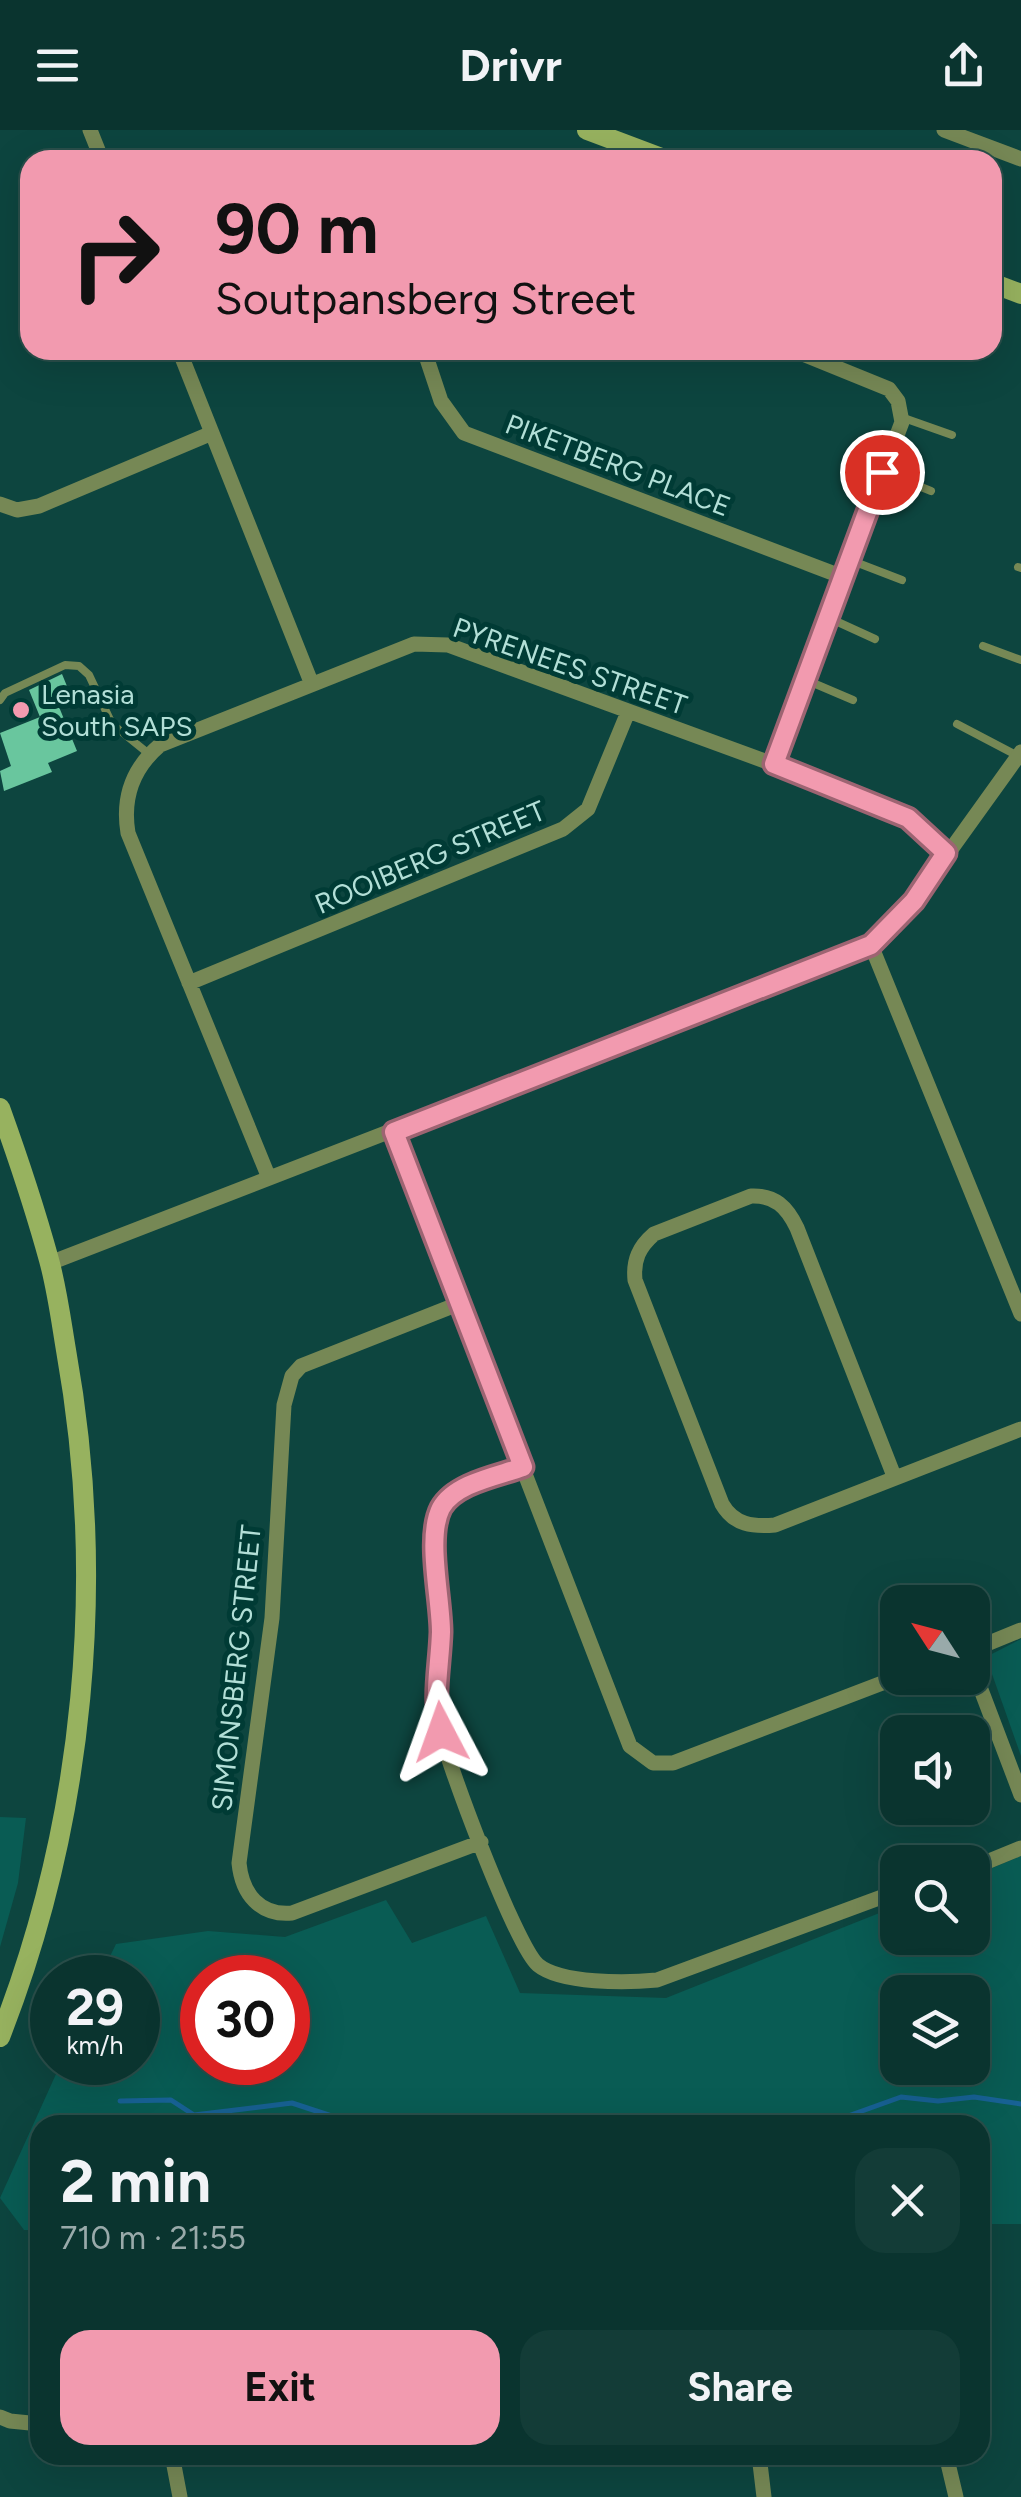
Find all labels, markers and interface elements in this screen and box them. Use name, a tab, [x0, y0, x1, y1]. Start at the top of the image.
icon: menu	[30, 38, 85, 93]
text: Drivr	[459, 38, 562, 92]
icon: share	[936, 38, 991, 93]
text: 90 m	[215, 186, 379, 271]
icon: right	[50, 190, 180, 320]
text: Soutpansberg Street	[215, 271, 636, 325]
street label: PIKETBERG PLACE	[501, 406, 735, 524]
pin	[840, 430, 925, 515]
icon: arrive	[855, 445, 910, 500]
street label: PYRENEES STREET	[449, 610, 692, 722]
place label: Lenasia South SAPS	[41, 677, 193, 743]
marker: Lenasia South SAPS	[10, 699, 32, 721]
street label: ROOIBERG STREET	[310, 793, 551, 921]
street label: SIMONSBERG STREET	[204, 1523, 268, 1813]
north arrow	[880, 1585, 990, 1695]
map controls	[880, 1585, 990, 2085]
position arrow	[389, 1680, 493, 1784]
button: sound	[880, 1715, 990, 1825]
button: search	[880, 1845, 990, 1955]
speed limit sign: 30	[180, 1955, 310, 2085]
button: layers	[880, 1975, 990, 2085]
text: 29	[66, 1977, 124, 2038]
text: km/h	[66, 2030, 124, 2060]
text: 2 min	[60, 2145, 211, 2217]
button: close	[855, 2148, 960, 2253]
text: 710 m · 21:55	[60, 2219, 246, 2257]
button: Exit	[60, 2330, 500, 2445]
button: Share	[520, 2330, 960, 2445]

